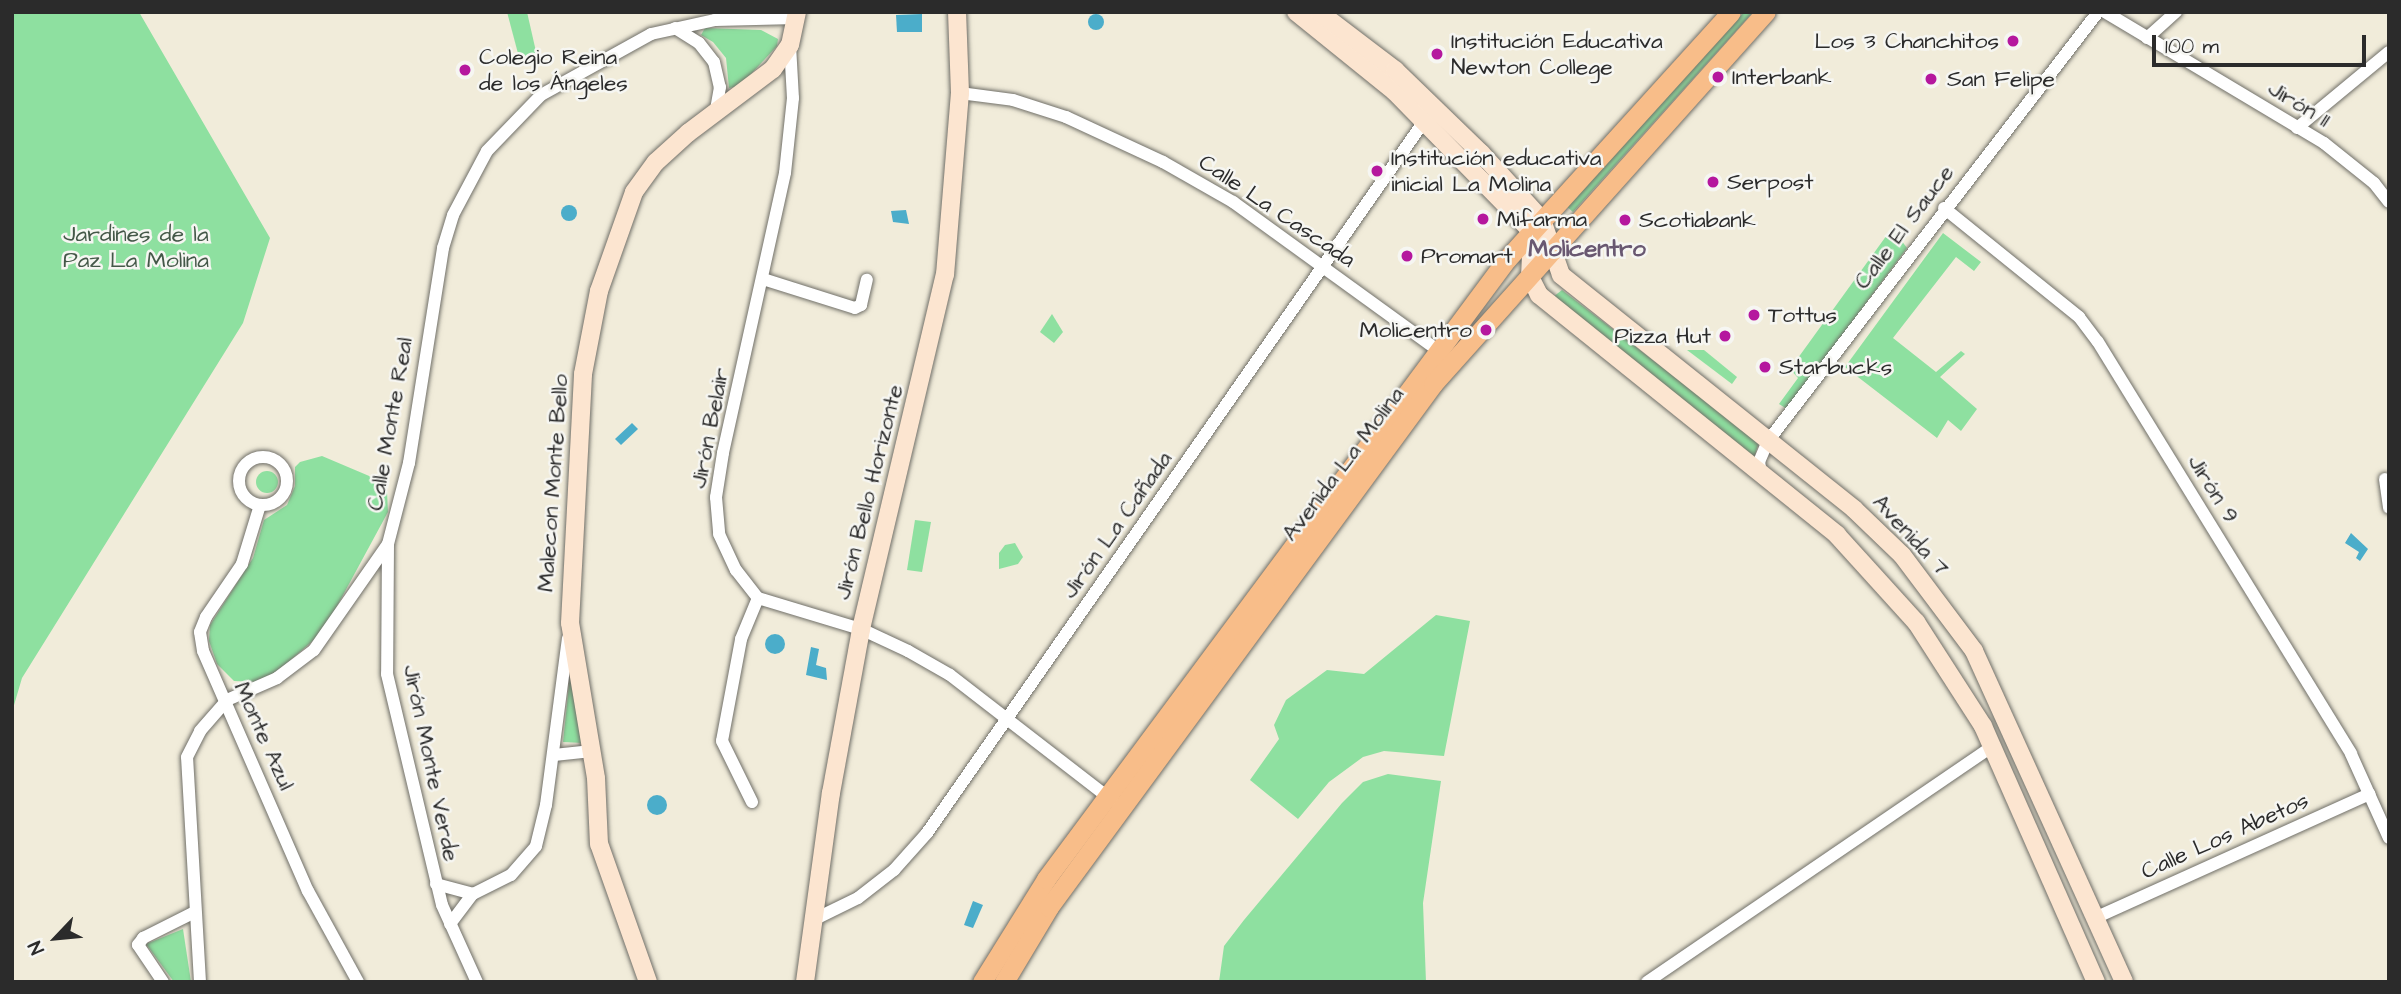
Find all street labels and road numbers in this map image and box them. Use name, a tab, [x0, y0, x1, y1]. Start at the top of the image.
street label: Jirón 11	[2263, 75, 2335, 133]
street label: Calle La Cascada	[1193, 148, 1361, 274]
street label: Calle El Sauce	[1848, 159, 1960, 295]
street label: Calle Monte Real	[361, 335, 419, 513]
street label: Jirón Belair	[685, 365, 735, 491]
street label: Malecon Monte Bello	[532, 373, 574, 593]
street label: Avenida La Molina	[1276, 381, 1410, 547]
street label: Jirón Bello Horizonte	[829, 382, 909, 602]
street label: Jirón La Cañada	[1056, 446, 1178, 604]
street label: Jirón 9	[2181, 450, 2245, 528]
street label: Avenida 7	[1866, 489, 1956, 581]
street label: Jirón Monte Verde	[397, 662, 465, 864]
street label: Monte Azul	[228, 677, 300, 795]
street label: Calle Los Abetos	[2137, 787, 2313, 885]

